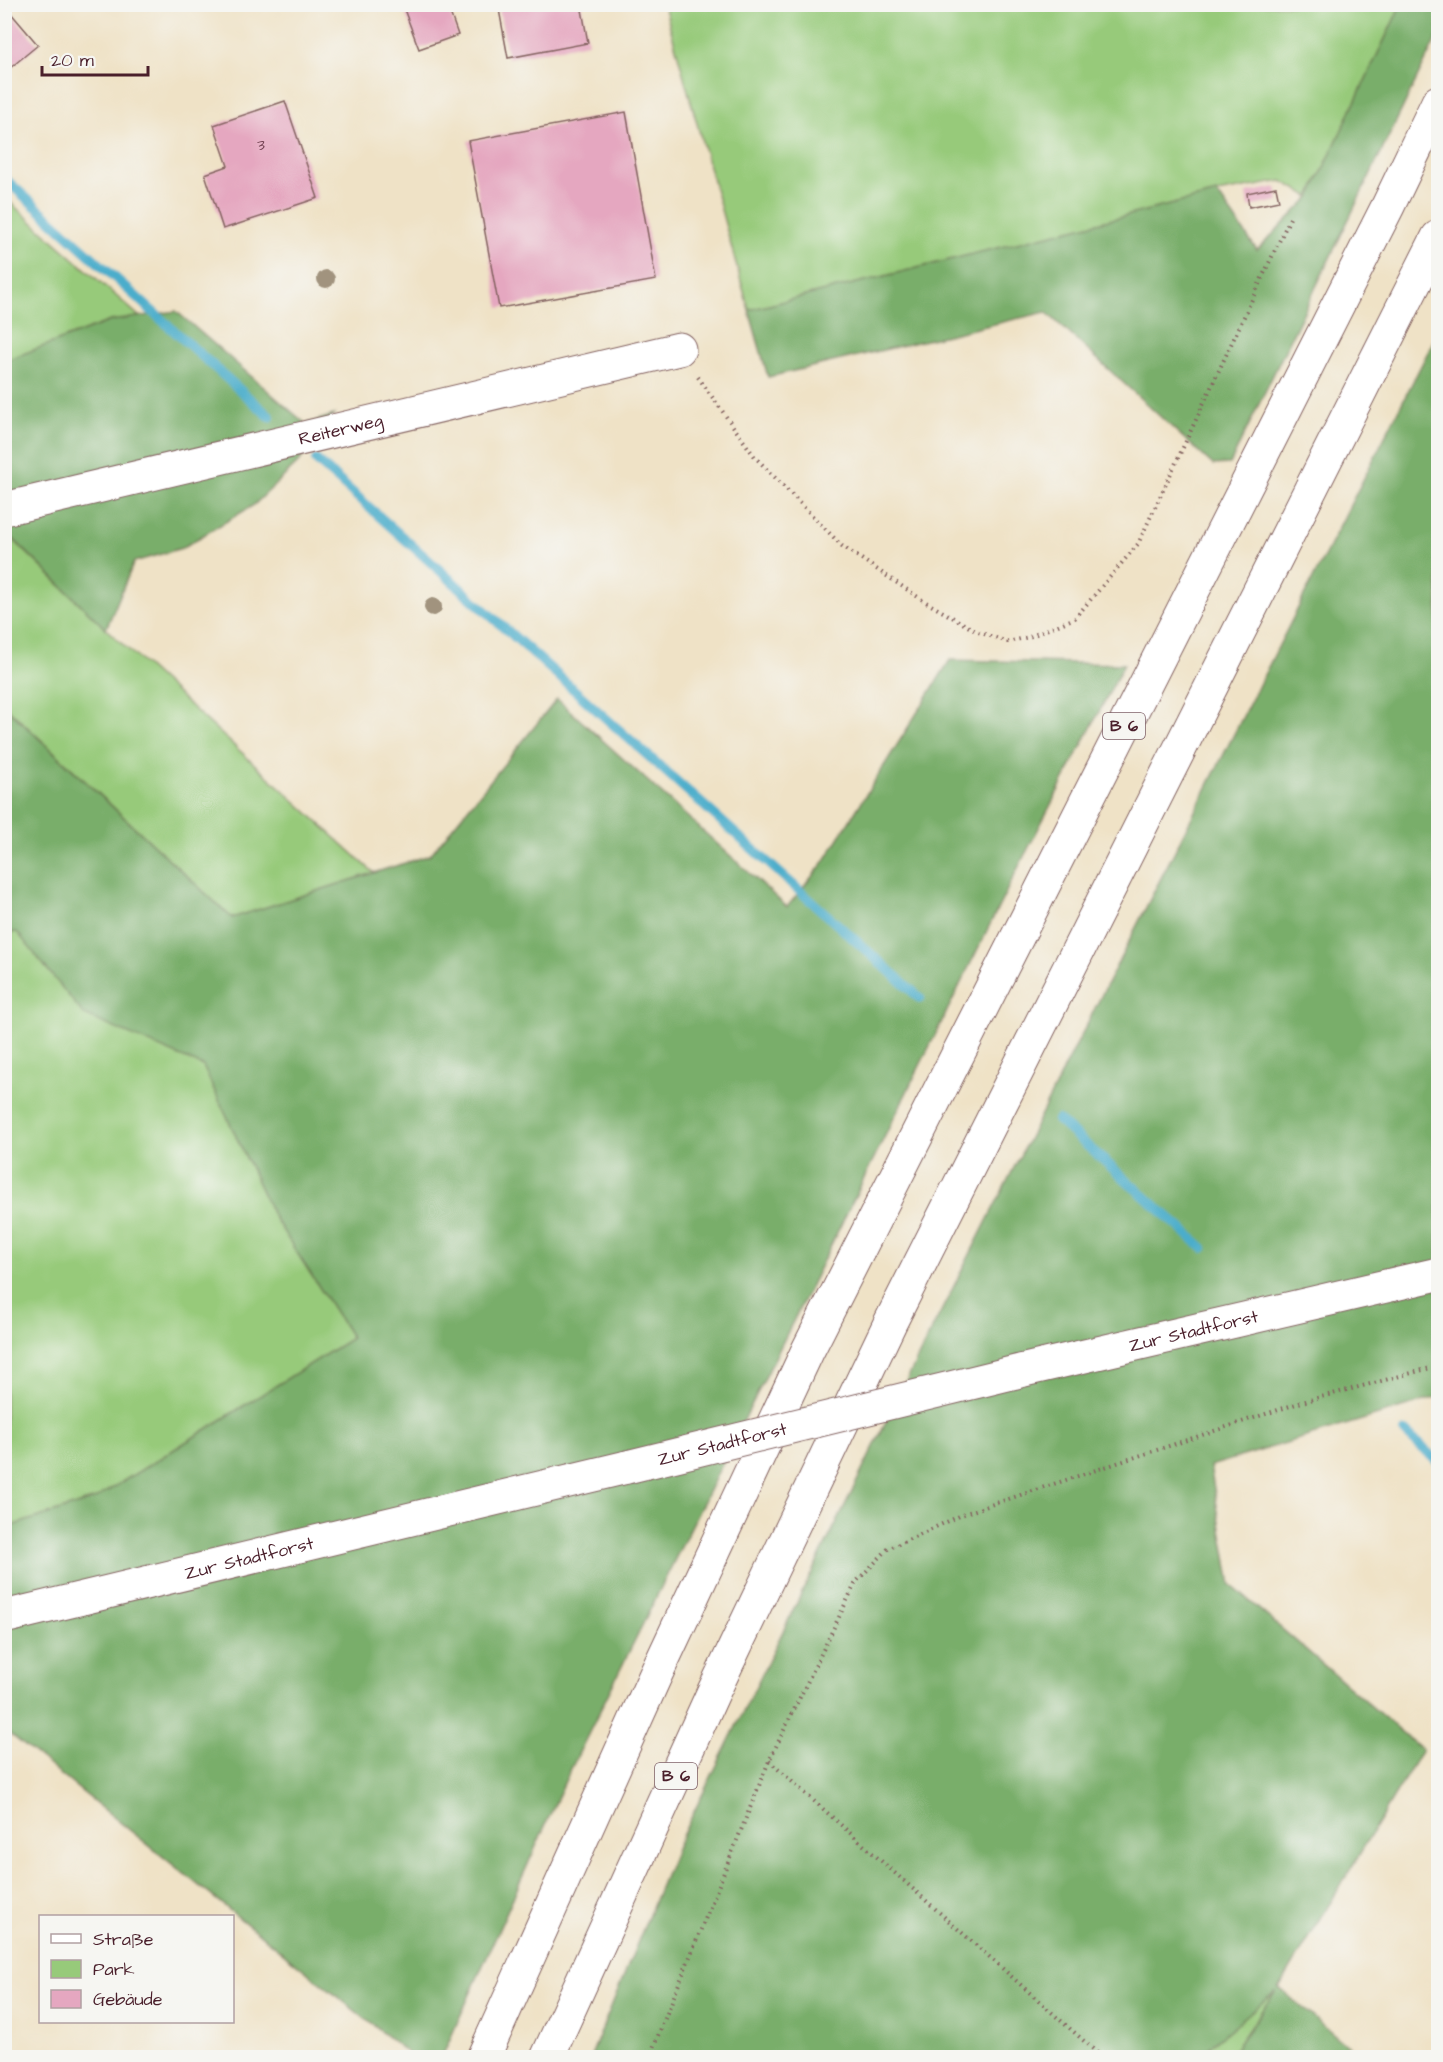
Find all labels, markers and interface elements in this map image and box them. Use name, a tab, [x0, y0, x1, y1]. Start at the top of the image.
scale bar	[42, 39, 148, 77]
text: 20 m	[51, 48, 94, 73]
house number: 3	[257, 135, 265, 156]
street label: Reiterweg	[296, 407, 386, 451]
road number: B 6	[1103, 713, 1145, 739]
street label: Zur Stadtforst	[1126, 1303, 1261, 1358]
street label: Zur Stadtforst	[655, 1416, 790, 1472]
street label: Zur Stadtforst	[182, 1530, 317, 1586]
road number: B 6	[655, 1763, 697, 1789]
legend	[39, 1915, 234, 2023]
text: Straße	[93, 1927, 154, 1952]
text: Park	[93, 1957, 135, 1982]
text: Gebäude	[93, 1987, 163, 2012]

